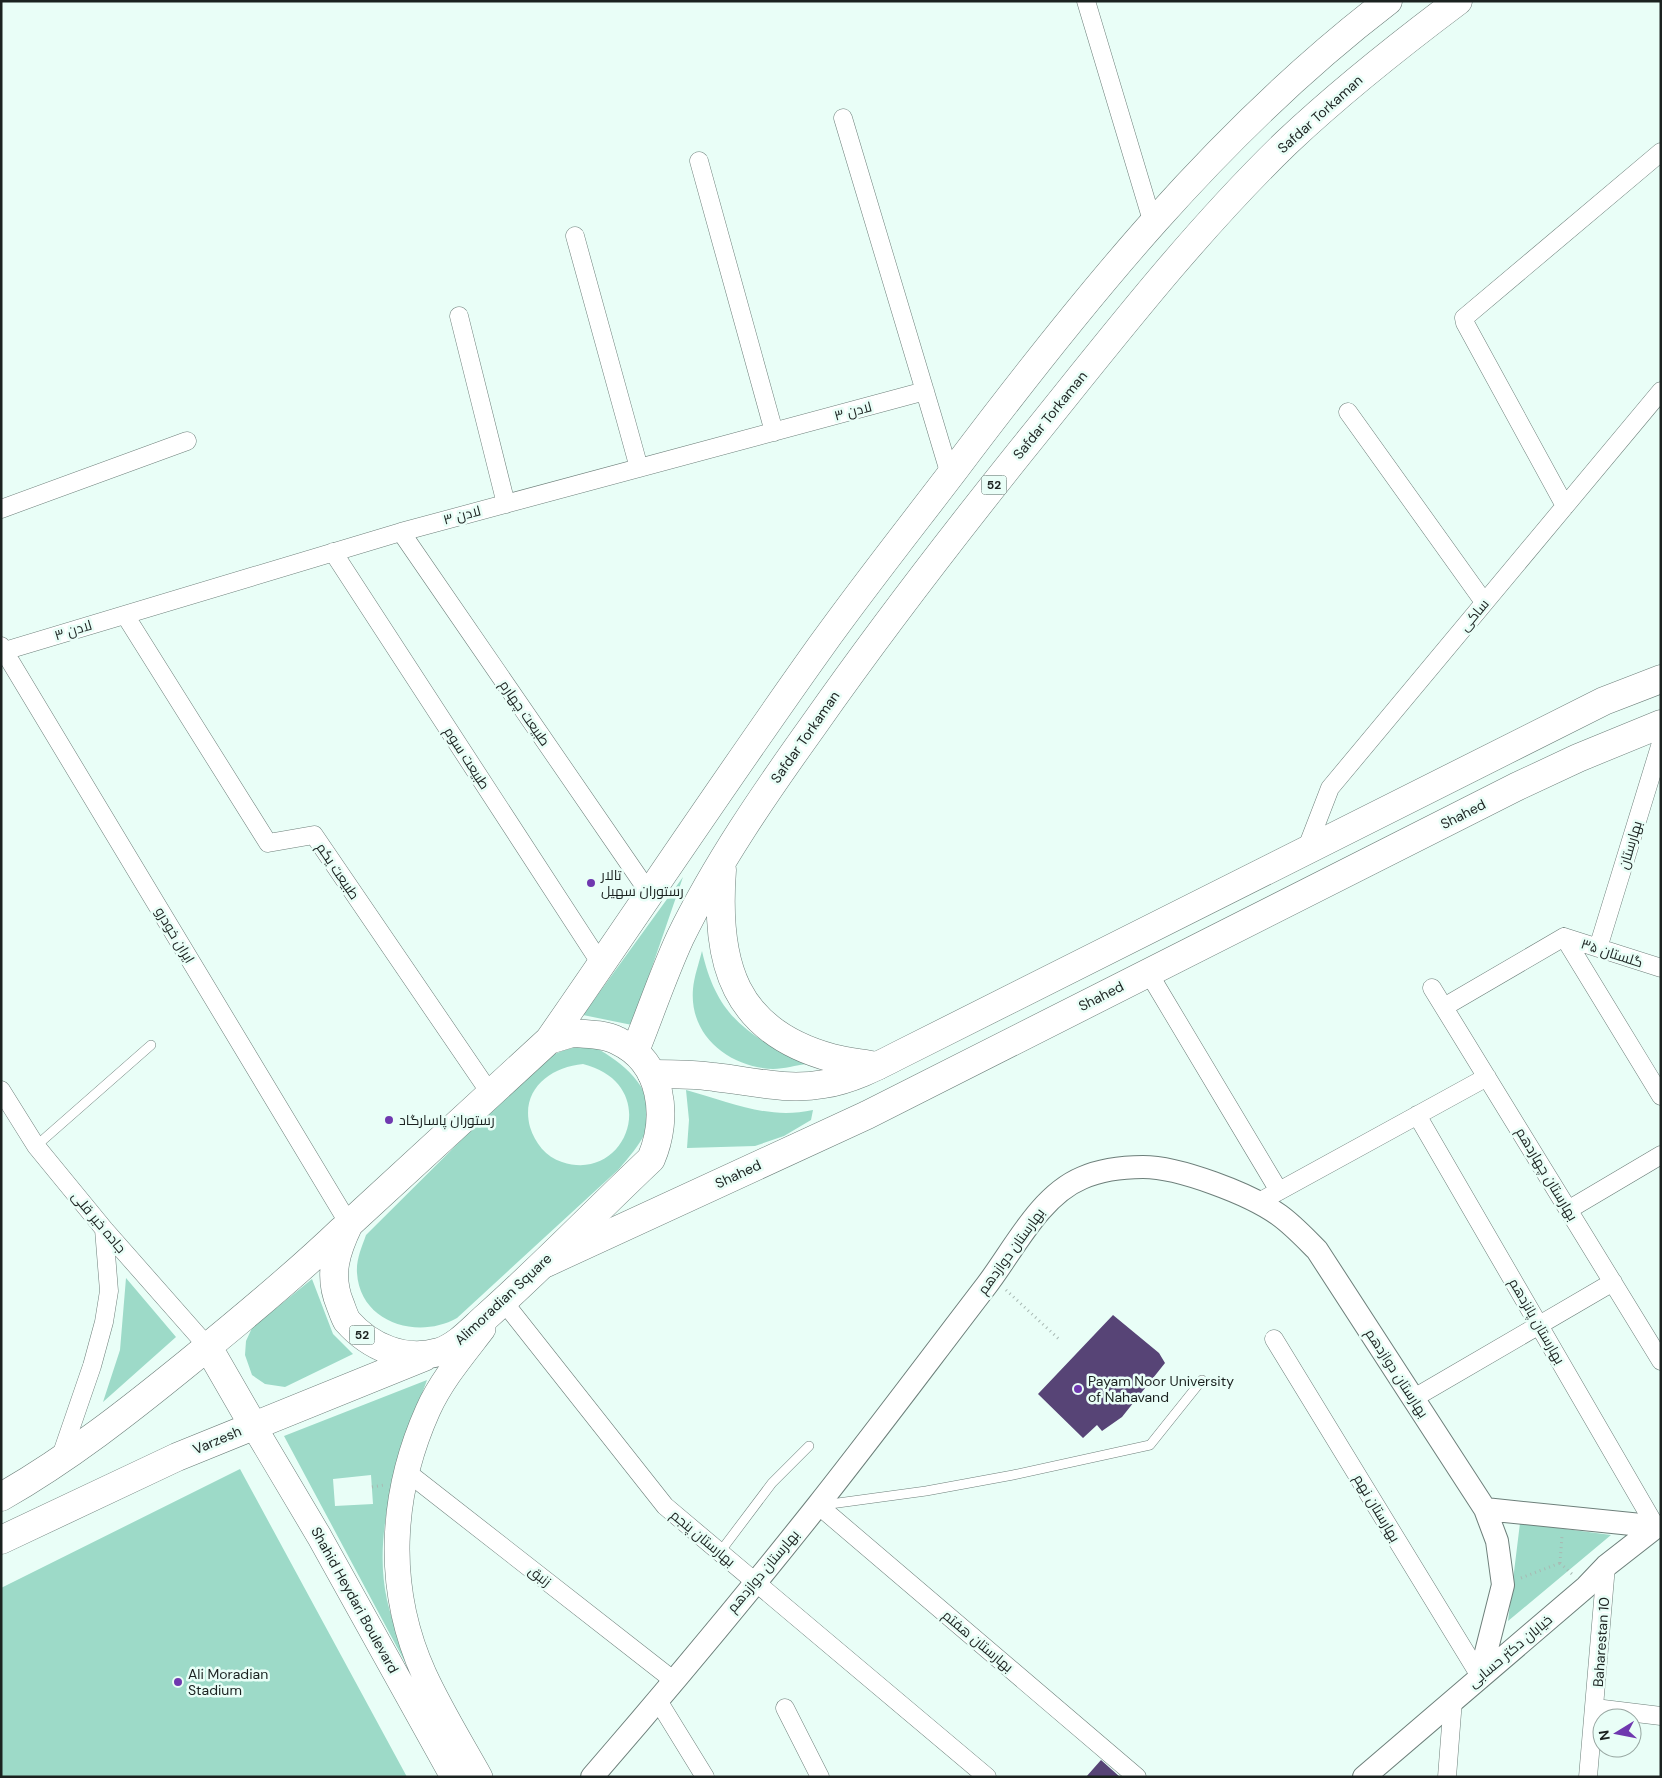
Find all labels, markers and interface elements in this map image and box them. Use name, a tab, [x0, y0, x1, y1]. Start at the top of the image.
street label: Safdar Torkaman	[1274, 71, 1366, 157]
street label: Safdar Torkaman	[1009, 367, 1091, 463]
street label: لادن ۳	[832, 397, 874, 425]
road number: 52	[982, 476, 1006, 494]
street label: لادن ۳	[441, 501, 483, 529]
street label: ساکی	[1455, 595, 1493, 635]
street label: لادن ۳	[52, 616, 94, 644]
street label: طبیعت چهارم	[495, 677, 554, 750]
street label: Safdar Torkaman	[767, 687, 843, 787]
street label: طبیعت سوم	[439, 723, 494, 793]
street label: Shahed	[1437, 795, 1489, 833]
street label: بهارستان	[1614, 818, 1646, 872]
street label: طبیعت یکم	[312, 839, 364, 903]
place label: تالار رستوران سهیل	[600, 866, 684, 900]
marker: تالار رستوران سهیل	[585, 877, 597, 889]
street label: ایران خودرو	[151, 904, 199, 966]
street label: گلستان ۳۵	[1579, 935, 1645, 971]
street label: Shahed	[1075, 977, 1127, 1015]
place label: رستوران پاسارگاد	[399, 1111, 495, 1130]
marker: رستوران پاسارگاد	[383, 1114, 395, 1126]
street label: بهارستان چهاردهم	[1511, 1124, 1582, 1224]
street label: Shahed	[712, 1156, 764, 1192]
street label: جاده خیر قلی	[68, 1187, 130, 1257]
street label: بهارستان دوازدهم	[974, 1204, 1049, 1298]
street label: Alimoradian Square	[451, 1249, 555, 1349]
street label: بهارستان پانزدهم	[1504, 1275, 1569, 1368]
street label: بهارستان دوازدهم	[1361, 1325, 1432, 1421]
road number: 52	[350, 1326, 374, 1344]
place label: Payam Noor University of Nahavand	[1088, 1372, 1234, 1406]
marker: Payam Noor University of Nahavand	[1072, 1383, 1084, 1395]
street label: Varzesh	[190, 1422, 244, 1458]
street label: بهارستان نهم	[1349, 1471, 1404, 1546]
street label: بهارستان پنجم	[666, 1506, 739, 1571]
street label: Shahid Heydari Boulevard	[307, 1524, 403, 1676]
street label: بهارستان دوازدهم	[723, 1526, 804, 1617]
street label: زنبق	[525, 1561, 555, 1591]
street label: Baharestan 10	[1589, 1596, 1613, 1688]
street label: بهارستان هفتم	[938, 1606, 1017, 1677]
street label: خیابان دکتر حسابی	[1464, 1611, 1556, 1691]
place label: Ali Moradian Stadium	[188, 1665, 268, 1699]
marker: Ali Moradian Stadium	[172, 1676, 184, 1688]
north arrow	[1592, 1708, 1642, 1758]
text: N	[1594, 1729, 1614, 1742]

